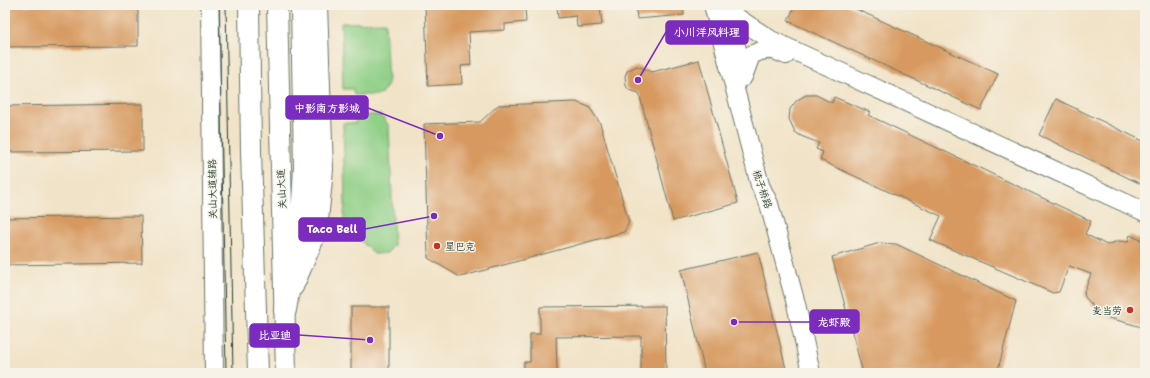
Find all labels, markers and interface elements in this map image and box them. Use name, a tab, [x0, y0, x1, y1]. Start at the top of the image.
callout: 小川洋风料理	[666, 21, 748, 44]
text: 小川洋风料理	[674, 25, 740, 40]
callout: 中影南方影城	[286, 96, 368, 119]
text: 中影南方影城	[294, 101, 360, 116]
street label: 关山大道辅路	[205, 159, 220, 219]
street label: 梳子桥路	[750, 168, 775, 210]
street label: 关山大道	[274, 169, 289, 209]
callout: Taco Bell	[299, 218, 365, 241]
text: Taco Bell	[307, 222, 357, 237]
place label: 星巴克	[445, 240, 475, 253]
marker: 星巴克	[432, 241, 442, 251]
place label: 麦当劳	[1092, 304, 1122, 317]
marker: 麦当劳	[1125, 305, 1135, 315]
callout: 龙虾殿	[810, 310, 859, 333]
text: 龙虾殿	[818, 315, 851, 330]
callout: 比亚迪	[250, 324, 299, 347]
text: 比亚迪	[259, 328, 292, 343]

